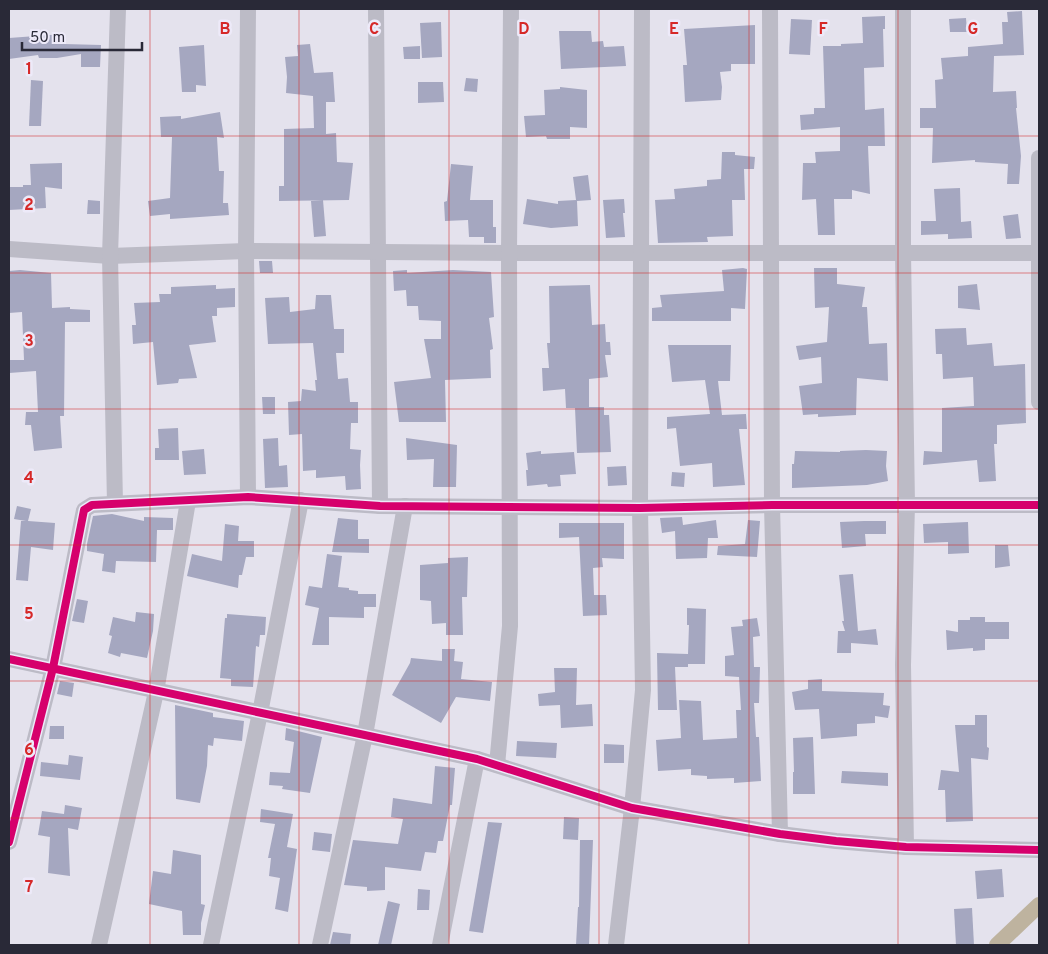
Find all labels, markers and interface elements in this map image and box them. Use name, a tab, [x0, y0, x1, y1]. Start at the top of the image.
scale bar	[22, 20, 142, 52]
text: B	[219, 20, 231, 40]
text: C	[369, 20, 379, 40]
text: D	[518, 20, 530, 40]
text: E	[669, 20, 679, 40]
text: F	[818, 20, 828, 40]
text: G	[968, 20, 978, 40]
text: 50 m	[30, 29, 65, 48]
text: 1	[26, 60, 32, 80]
text: 2	[24, 196, 34, 216]
text: 3	[24, 332, 34, 352]
text: 4	[24, 469, 34, 489]
text: 5	[24, 605, 34, 625]
text: 6	[24, 741, 34, 761]
text: 7	[25, 878, 33, 898]

